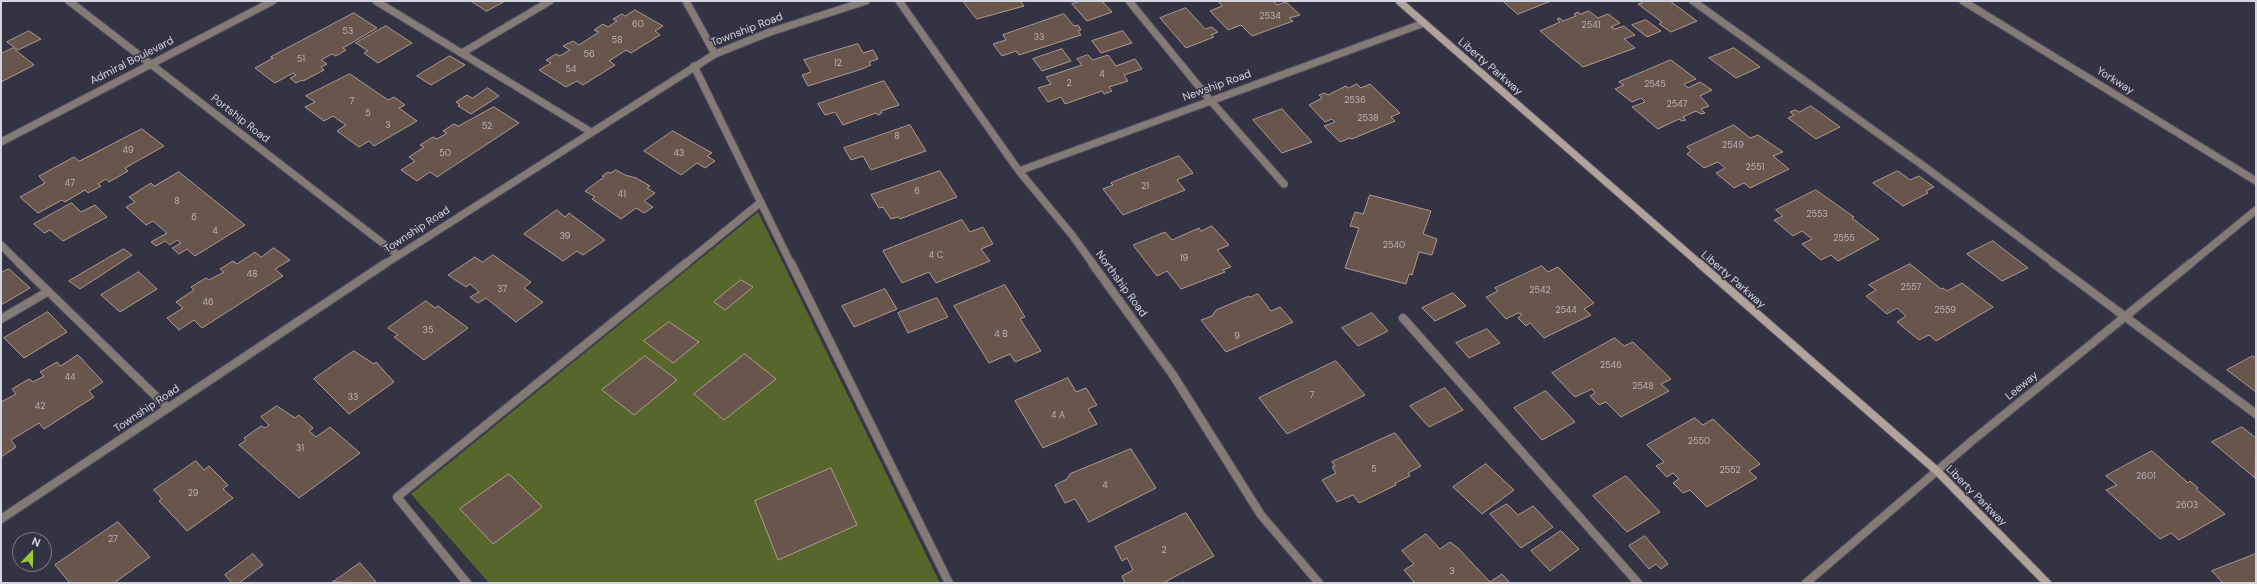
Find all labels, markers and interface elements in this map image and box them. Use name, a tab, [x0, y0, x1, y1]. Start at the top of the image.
street label: Township Road	[709, 10, 785, 50]
house number: 2534	[1259, 12, 1281, 22]
house number: 60	[632, 20, 644, 30]
house number: 2541	[1582, 21, 1600, 31]
house number: 53	[343, 27, 353, 37]
house number: 33	[1034, 33, 1044, 43]
street label: Admiral Boulevard	[88, 34, 176, 88]
street label: Liberty Parkway	[1455, 35, 1525, 99]
house number: 58	[612, 36, 622, 46]
house number: 56	[583, 50, 595, 60]
house number: 51	[297, 55, 305, 65]
house number: 12	[834, 59, 842, 69]
street label: Yorkway	[2094, 64, 2136, 98]
house number: 54	[566, 65, 576, 75]
street label: Newship Road	[1181, 67, 1253, 105]
house number: 4	[1099, 70, 1105, 80]
house number: 2	[1066, 79, 1072, 89]
house number: 2545	[1644, 80, 1666, 90]
street label: Portship Road	[208, 92, 272, 146]
house number: 2536	[1344, 96, 1366, 106]
house number: 7	[350, 97, 354, 107]
house number: 2547	[1667, 100, 1687, 110]
house number: 5	[365, 109, 371, 119]
house number: 2538	[1357, 114, 1379, 124]
house number: 3	[385, 121, 391, 131]
house number: 52	[482, 122, 492, 132]
house number: 8	[894, 132, 900, 142]
house number: 2549	[1722, 141, 1744, 151]
house number: 49	[122, 146, 134, 156]
house number: 50	[439, 149, 451, 159]
house number: 43	[674, 149, 684, 159]
house number: 2551	[1746, 163, 1764, 173]
house number: 47	[65, 179, 75, 189]
house number: 21	[1141, 182, 1149, 192]
house number: 6	[914, 187, 920, 197]
house number: 41	[618, 190, 626, 200]
house number: 8	[174, 197, 180, 207]
street label: Township Road	[381, 204, 453, 256]
house number: 2553	[1806, 210, 1828, 220]
house number: 6	[191, 213, 197, 223]
house number: 4	[212, 227, 218, 237]
house number: 39	[560, 232, 570, 242]
house number: 2555	[1833, 234, 1855, 244]
house number: 2540	[1383, 241, 1405, 251]
street label: Northship Road	[1093, 248, 1149, 320]
street label: Liberty Parkway	[1698, 248, 1768, 312]
house number: 4 C	[929, 251, 943, 261]
house number: 19	[1180, 254, 1188, 264]
house number: 48	[247, 270, 257, 280]
house number: 2557	[1901, 283, 1921, 293]
house number: 37	[497, 285, 507, 295]
house number: 2542	[1529, 286, 1551, 296]
house number: 46	[202, 298, 214, 308]
house number: 2544	[1555, 306, 1577, 316]
house number: 2559	[1934, 306, 1956, 316]
house number: 35	[423, 326, 433, 336]
house number: 4 B	[994, 330, 1008, 340]
house number: 9	[1234, 332, 1240, 342]
house number: 2546	[1600, 361, 1622, 371]
street label: Leeway	[2003, 369, 2041, 403]
house number: 44	[65, 373, 75, 383]
street label: Township Road	[112, 382, 182, 436]
house number: 2548	[1632, 382, 1654, 392]
house number: 7	[1310, 391, 1314, 401]
house number: 33	[348, 393, 358, 403]
house number: 42	[35, 402, 45, 412]
house number: 4 A	[1051, 411, 1065, 421]
house number: 2550	[1688, 437, 1710, 447]
house number: 31	[296, 444, 304, 454]
street label: Liberty Parkway	[1943, 463, 2009, 529]
house number: 5	[1371, 465, 1377, 475]
house number: 2552	[1719, 466, 1741, 476]
house number: 2601	[2136, 472, 2156, 482]
house number: 4	[1102, 481, 1108, 491]
house number: 29	[188, 489, 198, 499]
house number: 2603	[2176, 501, 2198, 511]
north arrow	[12, 532, 52, 572]
text: N	[30, 534, 42, 550]
house number: 27	[108, 535, 118, 545]
house number: 2	[1161, 546, 1167, 556]
house number: 3	[1449, 567, 1455, 577]

